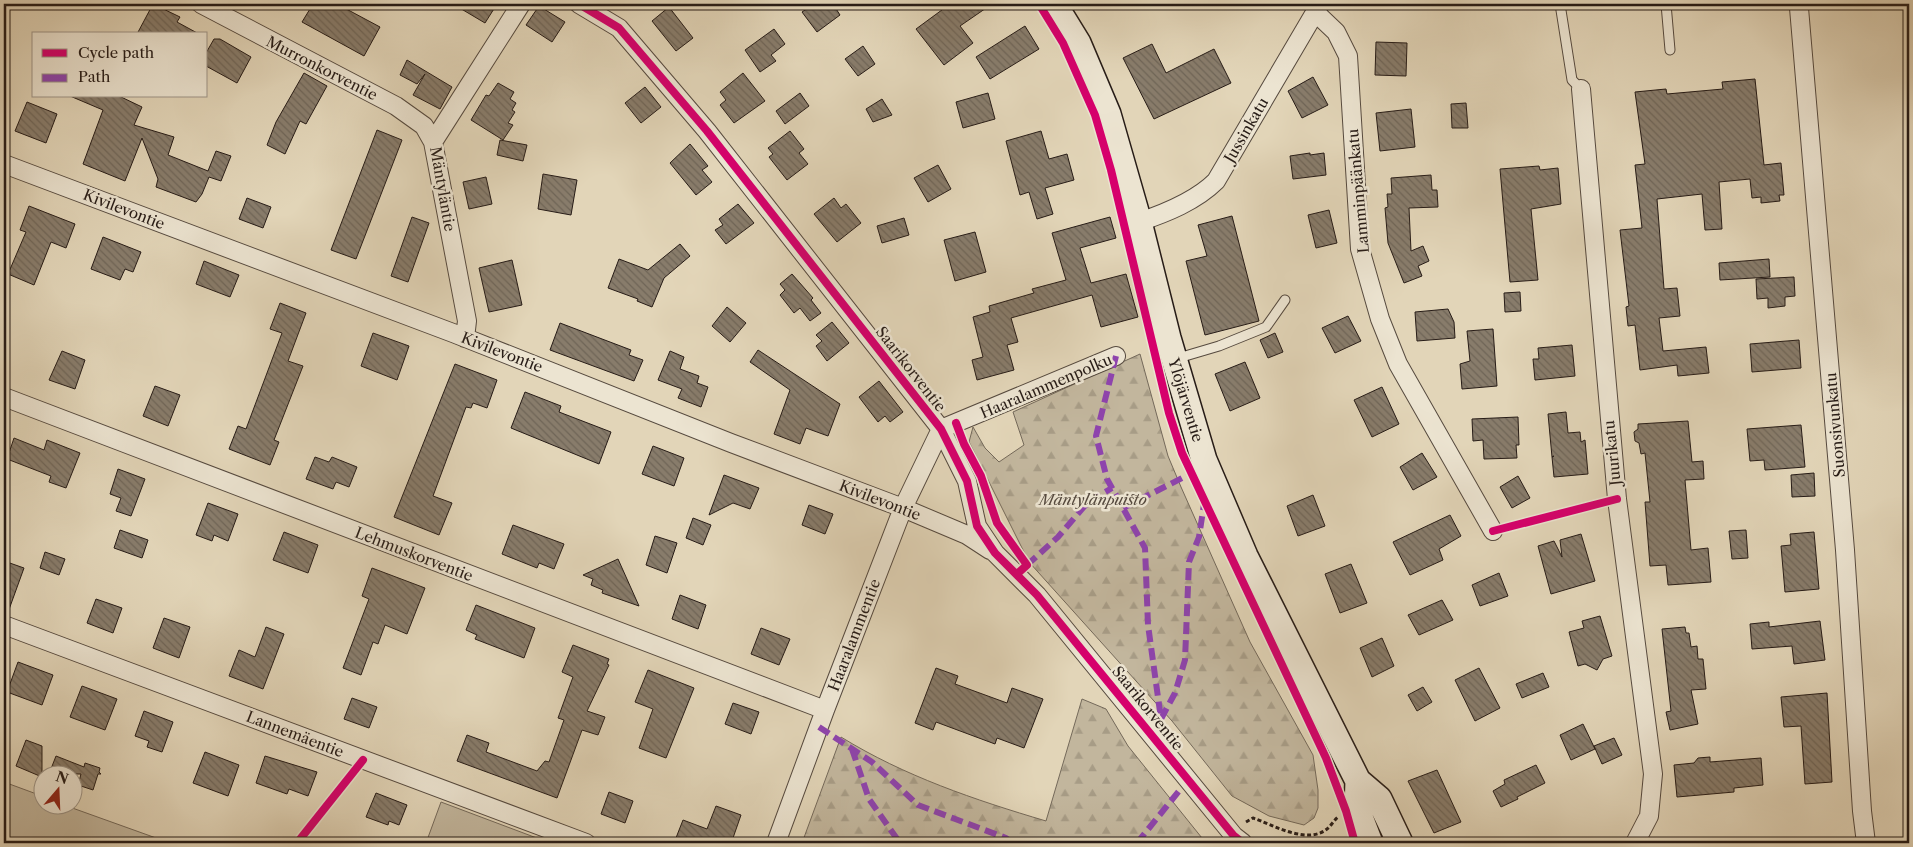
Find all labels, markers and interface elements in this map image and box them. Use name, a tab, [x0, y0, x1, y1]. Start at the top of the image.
legend	[32, 32, 208, 98]
street label: Murronkorventie	[263, 32, 381, 104]
text: Cycle path	[78, 43, 155, 62]
text: Path	[78, 67, 111, 86]
street label: Jussinkatu	[1219, 94, 1272, 168]
street label: Lamminpäänkatu	[1343, 128, 1373, 254]
street label: Mäntyläntie	[426, 145, 460, 233]
street label: Kivilevontie	[81, 185, 167, 233]
street label: Saarikorventie	[872, 323, 950, 415]
street label: Kivilevontie	[459, 328, 545, 376]
street label: Haaralammenpolku	[977, 350, 1115, 422]
street label: Ylöjärventie	[1164, 355, 1208, 444]
street label: Suonsivunkatu	[1821, 372, 1849, 478]
street label: Juurikatu	[1599, 420, 1625, 488]
street label: Kivilevontie	[837, 476, 923, 524]
park label: Mäntylänpuisto	[1037, 490, 1147, 509]
street label: Lehmuskorventie	[352, 523, 476, 585]
street label: Haaralammentie	[824, 576, 884, 694]
street label: Saarikorventie	[1108, 662, 1188, 754]
street label: Lannemäentie	[244, 707, 346, 761]
north arrow	[32, 764, 82, 814]
text: N	[54, 767, 71, 788]

